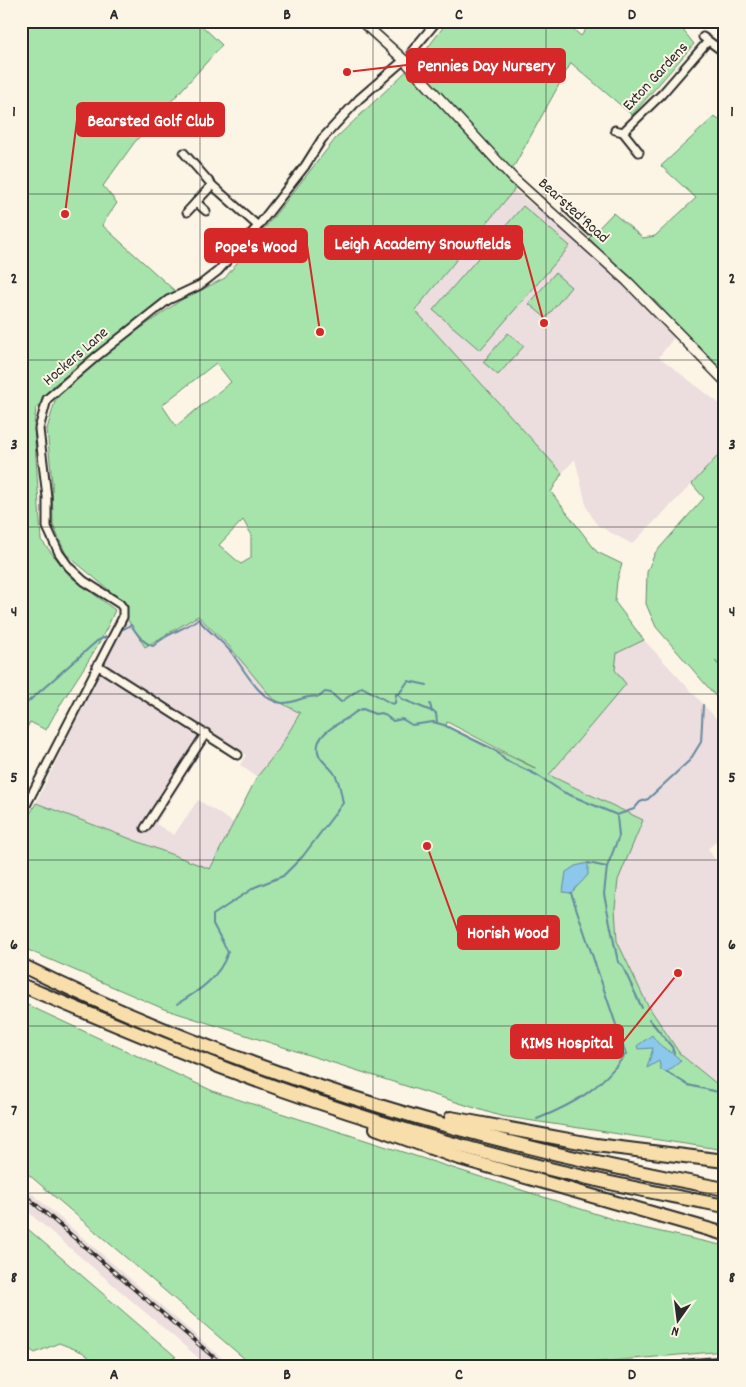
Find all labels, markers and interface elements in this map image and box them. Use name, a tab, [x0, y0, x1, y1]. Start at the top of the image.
text: A	[110, 4, 119, 27]
text: B	[283, 4, 291, 27]
text: C	[455, 4, 463, 27]
text: D	[628, 4, 637, 27]
street label: Exton Gardens	[618, 37, 694, 117]
callout: Pennies Day Nursery	[407, 49, 565, 82]
text: Pennies Day Nursery	[417, 55, 555, 80]
text: 1	[12, 101, 16, 124]
text: 1	[730, 101, 734, 124]
callout: Bearsted Golf Club	[77, 103, 224, 136]
text: Bearsted Golf Club	[88, 110, 215, 135]
street label: Bearsted Road	[532, 173, 614, 249]
callout: Leigh Academy Snowfields	[325, 226, 522, 259]
callout: Pope's Wood	[205, 229, 307, 262]
text: Leigh Academy Snowfields	[335, 233, 512, 258]
text: Pope's Wood	[215, 236, 297, 261]
text: 2	[11, 268, 18, 291]
text: 2	[729, 268, 736, 291]
street label: Hockers Lane	[38, 322, 114, 392]
text: 3	[10, 434, 18, 457]
text: 3	[728, 434, 736, 457]
text: 4	[11, 601, 17, 624]
text: 4	[729, 601, 735, 624]
text: 5	[10, 767, 18, 790]
text: 5	[728, 767, 736, 790]
callout: Horish Wood	[458, 916, 559, 949]
text: Horish Wood	[467, 922, 549, 947]
text: 6	[10, 934, 18, 957]
text: 6	[728, 934, 736, 957]
callout: KIMS Hospital	[511, 1025, 623, 1058]
text: KIMS Hospital	[521, 1032, 614, 1057]
text: 7	[11, 1100, 17, 1123]
text: 7	[729, 1100, 735, 1123]
text: 8	[11, 1267, 18, 1290]
text: 8	[729, 1267, 736, 1290]
north arrow	[654, 1294, 704, 1344]
text: N	[669, 1320, 681, 1341]
text: A	[110, 1364, 119, 1387]
text: B	[283, 1364, 291, 1387]
text: C	[455, 1364, 463, 1387]
text: D	[628, 1364, 637, 1387]

